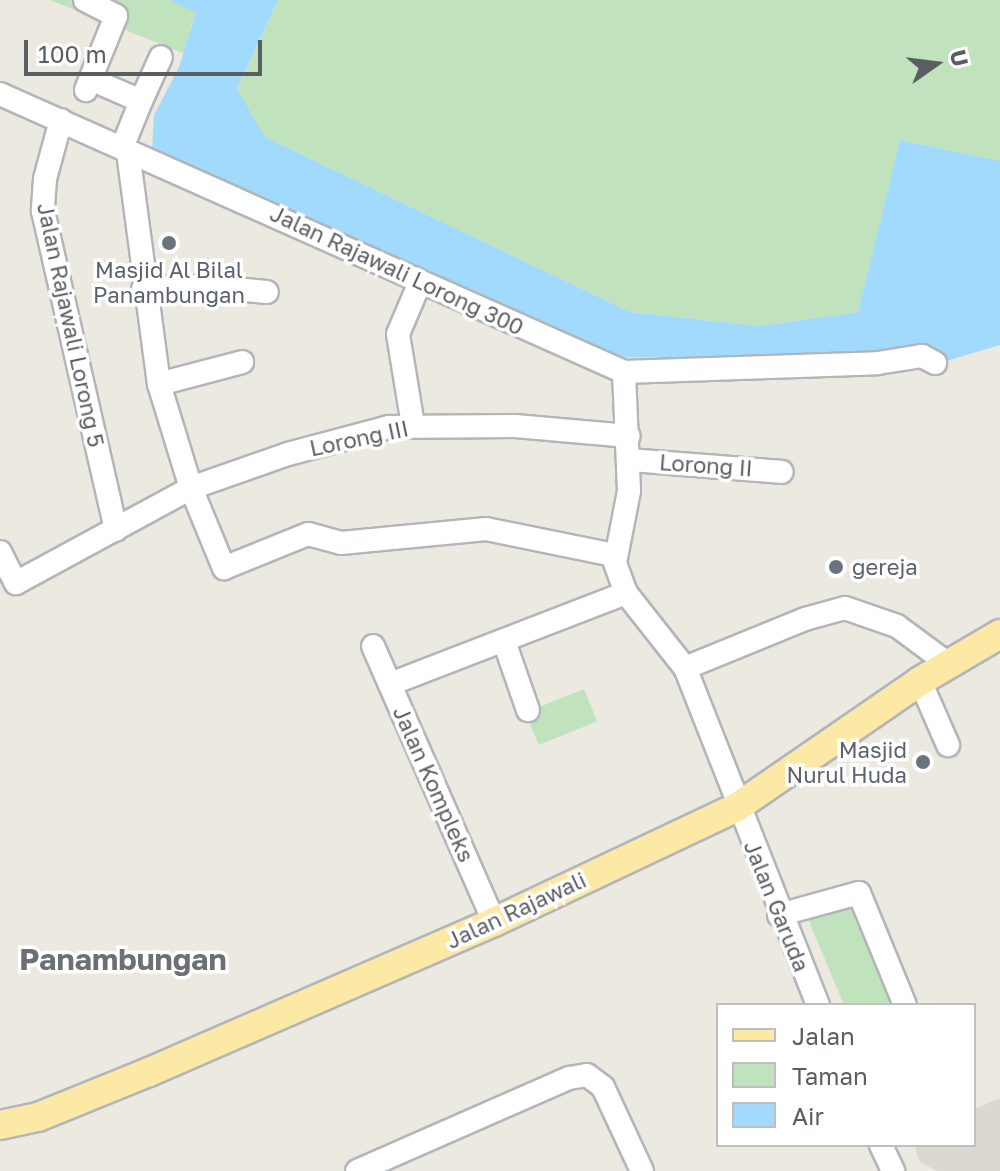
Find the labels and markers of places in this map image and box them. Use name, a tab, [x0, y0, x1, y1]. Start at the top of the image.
marker: Masjid Al Bilal Panambungan	[160, 234, 178, 252]
place label: Masjid Al Bilal Panambungan	[93, 256, 245, 308]
place label: gereja	[852, 554, 918, 580]
marker: gereja	[827, 558, 845, 576]
place label: Masjid Nurul Huda	[787, 736, 907, 788]
marker: Masjid Nurul Huda	[914, 753, 932, 771]

